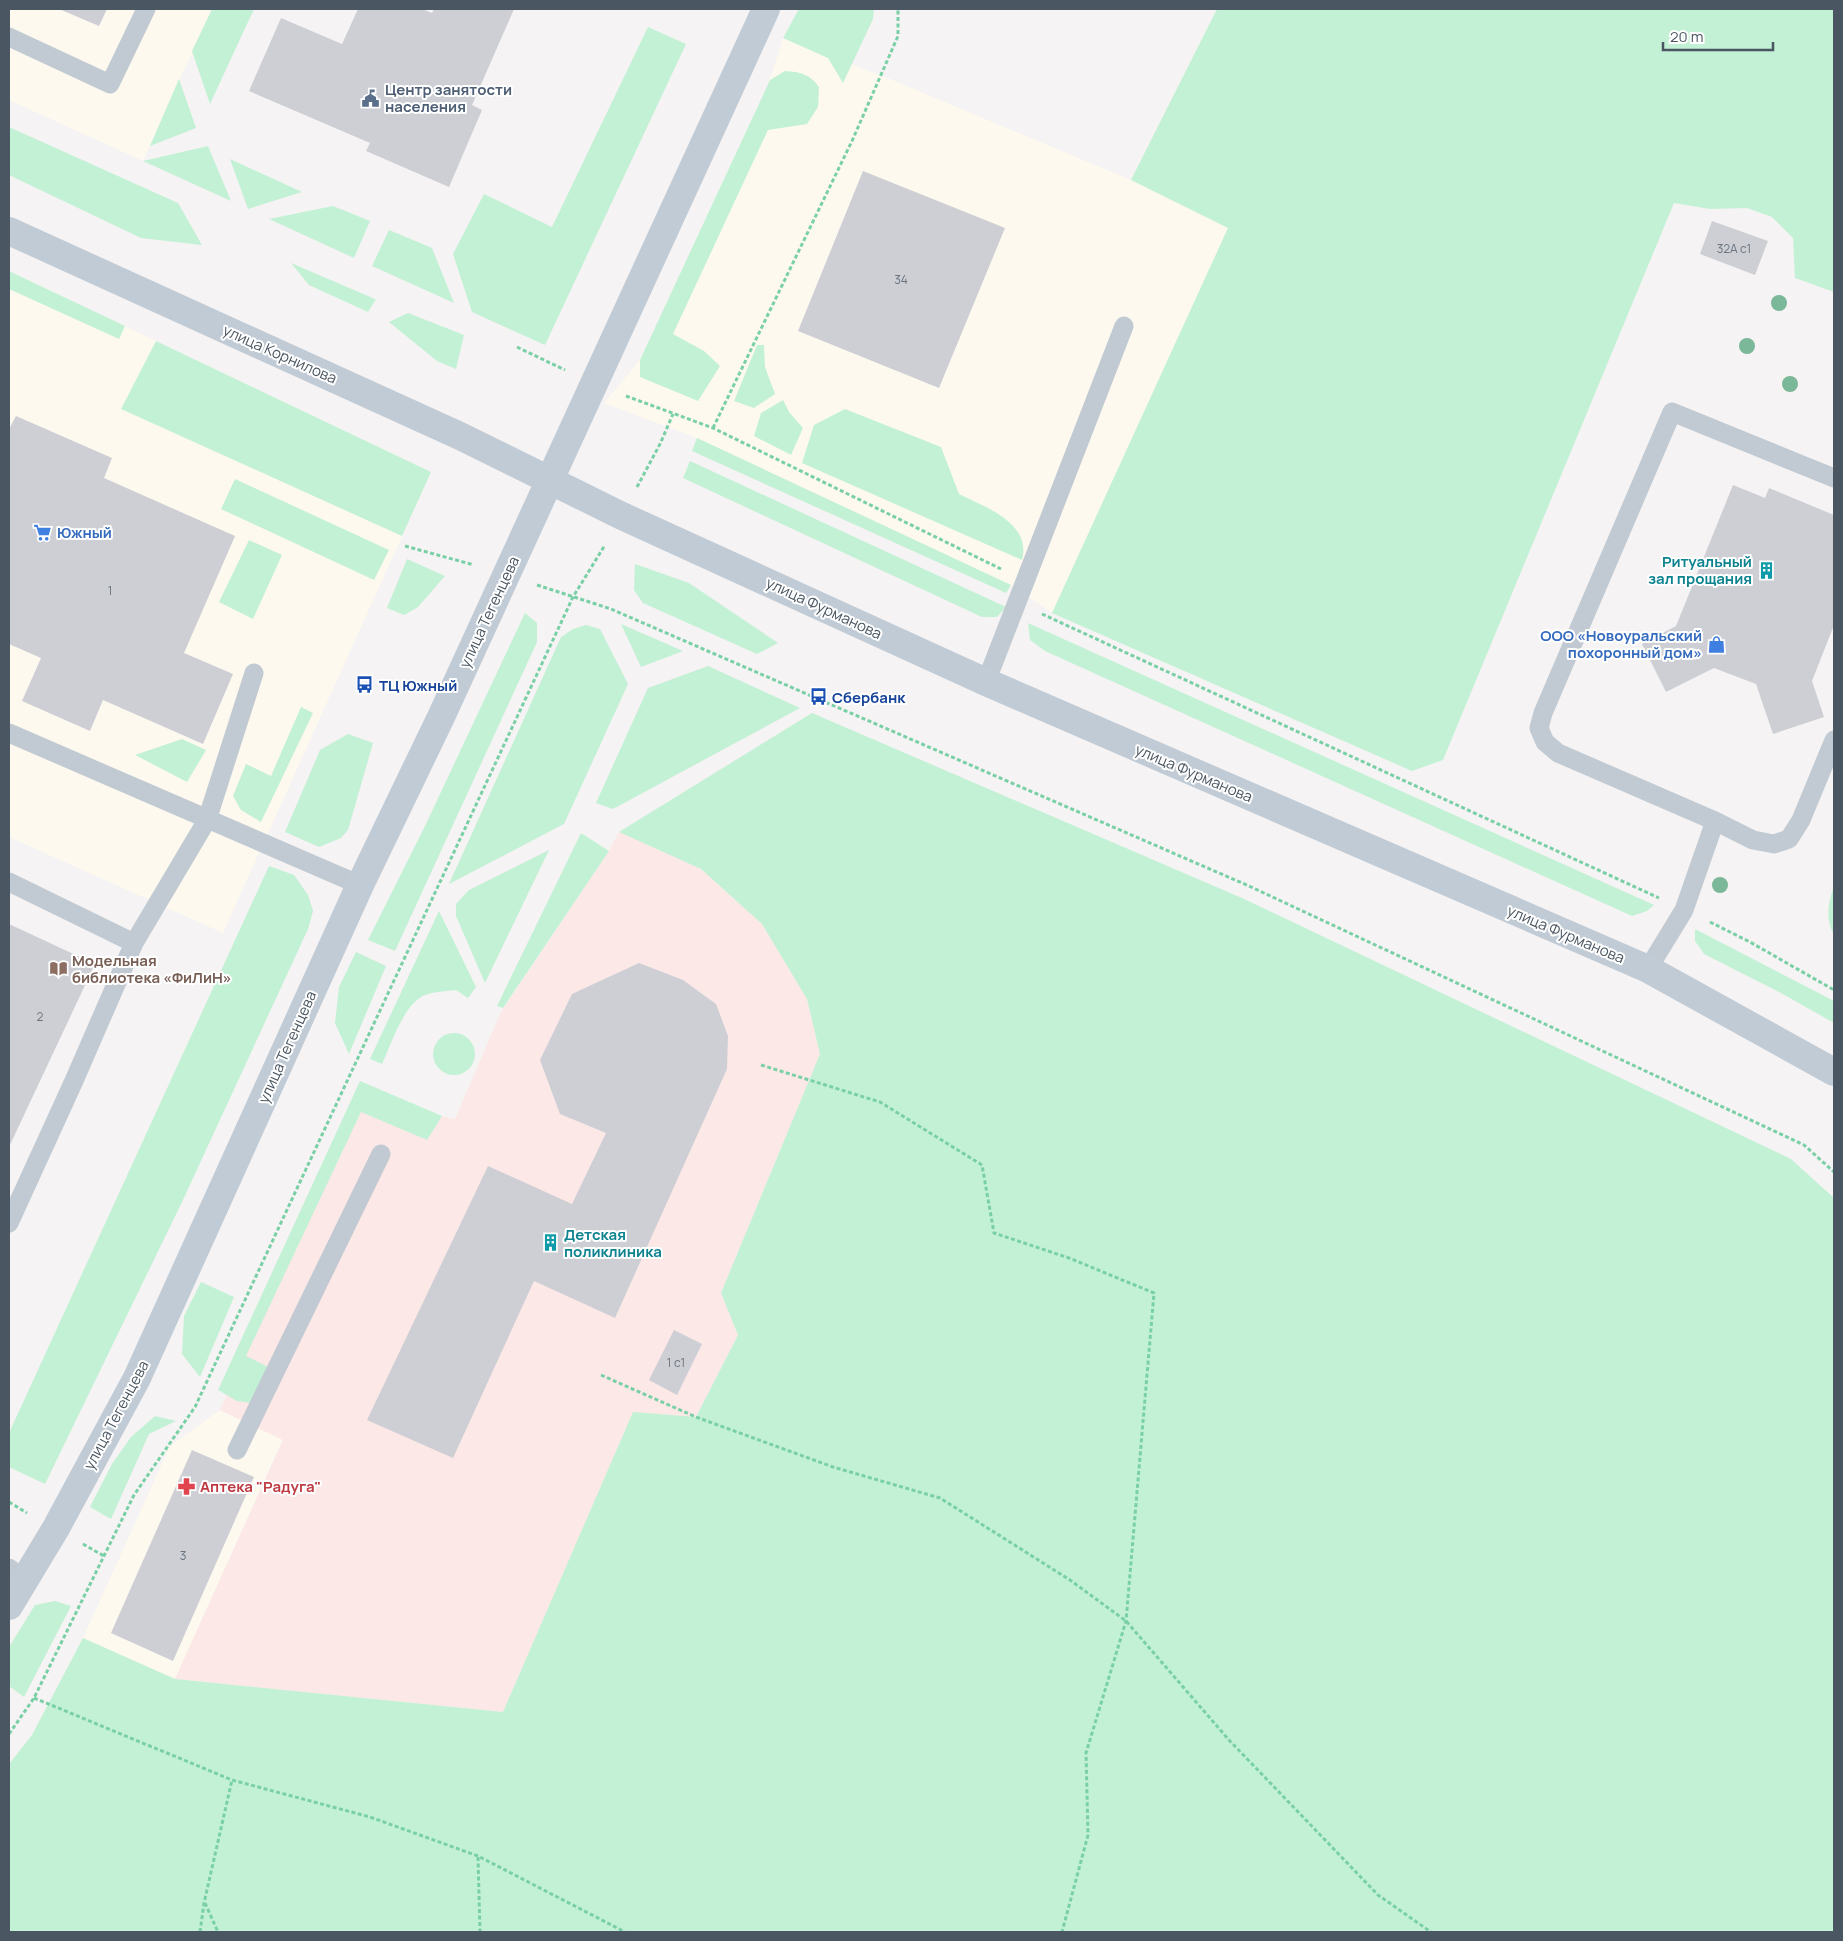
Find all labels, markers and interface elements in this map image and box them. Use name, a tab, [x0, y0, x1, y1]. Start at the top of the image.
scale bar	[1663, 20, 1773, 52]
text: 20 m	[1670, 26, 1703, 47]
place label: Центр занятости населения	[385, 79, 512, 117]
public building icon: Центр занятости населения	[361, 88, 381, 108]
house number: 32А с1	[1717, 240, 1751, 257]
house number: 34	[894, 271, 908, 288]
street label: улица Корнилова	[220, 319, 340, 389]
supermarket icon: Южный	[33, 522, 53, 542]
place label: Южный	[57, 522, 112, 543]
place label: Ритуальный зал прощания	[1648, 551, 1752, 589]
street label: улица Тегенцева	[454, 553, 524, 671]
building icon: Ритуальный зал прощания	[1756, 560, 1776, 580]
street label: улица Фурманова	[763, 572, 885, 644]
house number: 1	[108, 582, 112, 599]
place label: ООО «Новоуральский похоронный дом»	[1540, 625, 1702, 663]
shop icon: ООО «Новоуральский похоронный дом»	[1706, 634, 1726, 654]
bus stop icon: ТЦ Южный	[355, 675, 375, 695]
place label: ТЦ Южный	[379, 675, 457, 696]
bus stop icon: Сбербанк	[808, 687, 828, 707]
place label: Сбербанк	[832, 687, 906, 708]
street label: улица Фурманова	[1132, 739, 1256, 807]
street label: улица Фурманова	[1504, 900, 1628, 968]
place label: Модельная библиотека «ФиЛиН»	[72, 950, 232, 988]
library icon: Модельная библиотека «ФиЛиН»	[48, 959, 68, 979]
street label: улица Тегенцева	[253, 987, 321, 1107]
house number: 2	[37, 1008, 44, 1025]
place label: Детская поликлиника	[564, 1224, 662, 1262]
building icon: Детская поликлиника	[540, 1233, 560, 1253]
house number: 1 с1	[667, 1354, 685, 1371]
street label: улица Тегенцева	[78, 1357, 154, 1473]
pharmacy icon: Аптека "Радуга"	[176, 1476, 196, 1496]
place label: Аптека "Радуга"	[200, 1476, 321, 1497]
house number: 3	[180, 1547, 186, 1564]

